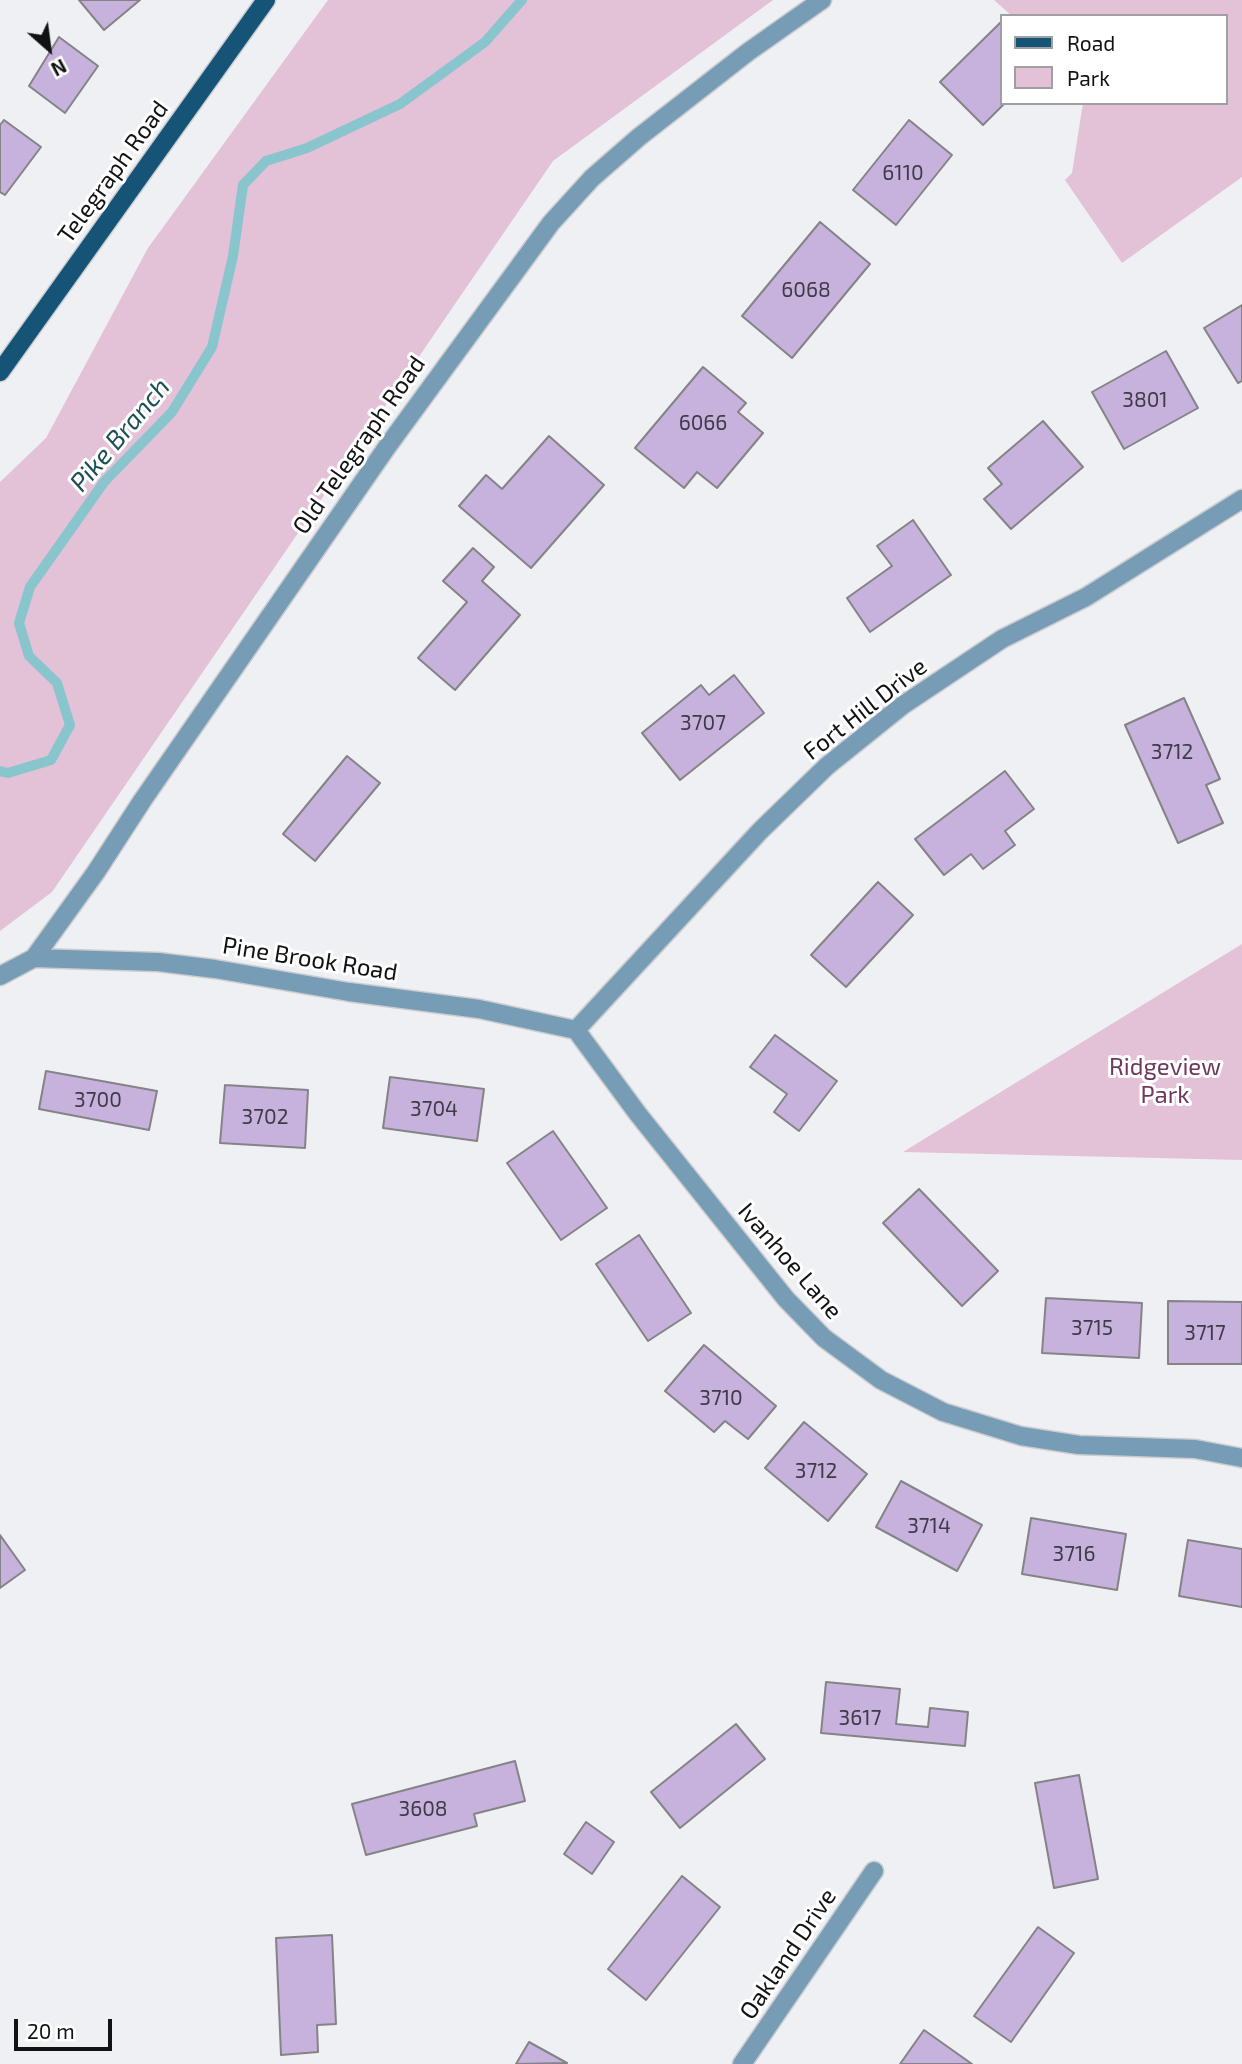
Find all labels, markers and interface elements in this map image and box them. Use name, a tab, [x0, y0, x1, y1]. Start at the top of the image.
north arrow	[14, 14, 84, 84]
legend	[1000, 14, 1228, 105]
text: Road	[1067, 30, 1115, 55]
text: N	[48, 55, 71, 81]
text: Park	[1067, 65, 1110, 90]
street label: Telegraph Road	[52, 95, 174, 249]
house number: 6110	[882, 160, 924, 186]
house number: 6068	[781, 277, 831, 303]
street label: Old Telegraph Road	[287, 350, 431, 540]
water label: Pike Branch	[64, 372, 176, 498]
house number: 3801	[1122, 387, 1168, 413]
house number: 6066	[679, 410, 727, 436]
street label: Fort Hill Drive	[797, 652, 933, 766]
house number: 3707	[680, 710, 726, 736]
house number: 3712	[1151, 739, 1193, 765]
street label: Pine Brook Road	[221, 931, 399, 987]
park label: Ridgeview Park	[1109, 1053, 1221, 1109]
house number: 3700	[74, 1087, 122, 1113]
house number: 3704	[410, 1096, 458, 1122]
house number: 3702	[242, 1104, 288, 1130]
street label: Ivanhoe Lane	[732, 1197, 848, 1325]
house number: 3715	[1071, 1315, 1113, 1341]
house number: 3717	[1184, 1320, 1226, 1346]
house number: 3710	[699, 1385, 743, 1411]
house number: 3712	[795, 1458, 837, 1484]
house number: 3714	[907, 1513, 951, 1539]
house number: 3716	[1053, 1541, 1095, 1567]
house number: 3617	[839, 1705, 881, 1731]
house number: 3608	[398, 1796, 448, 1822]
street label: Oakland Drive	[734, 1883, 842, 2025]
scale bar	[18, 2004, 116, 2048]
text: 20 m	[27, 2018, 75, 2043]

